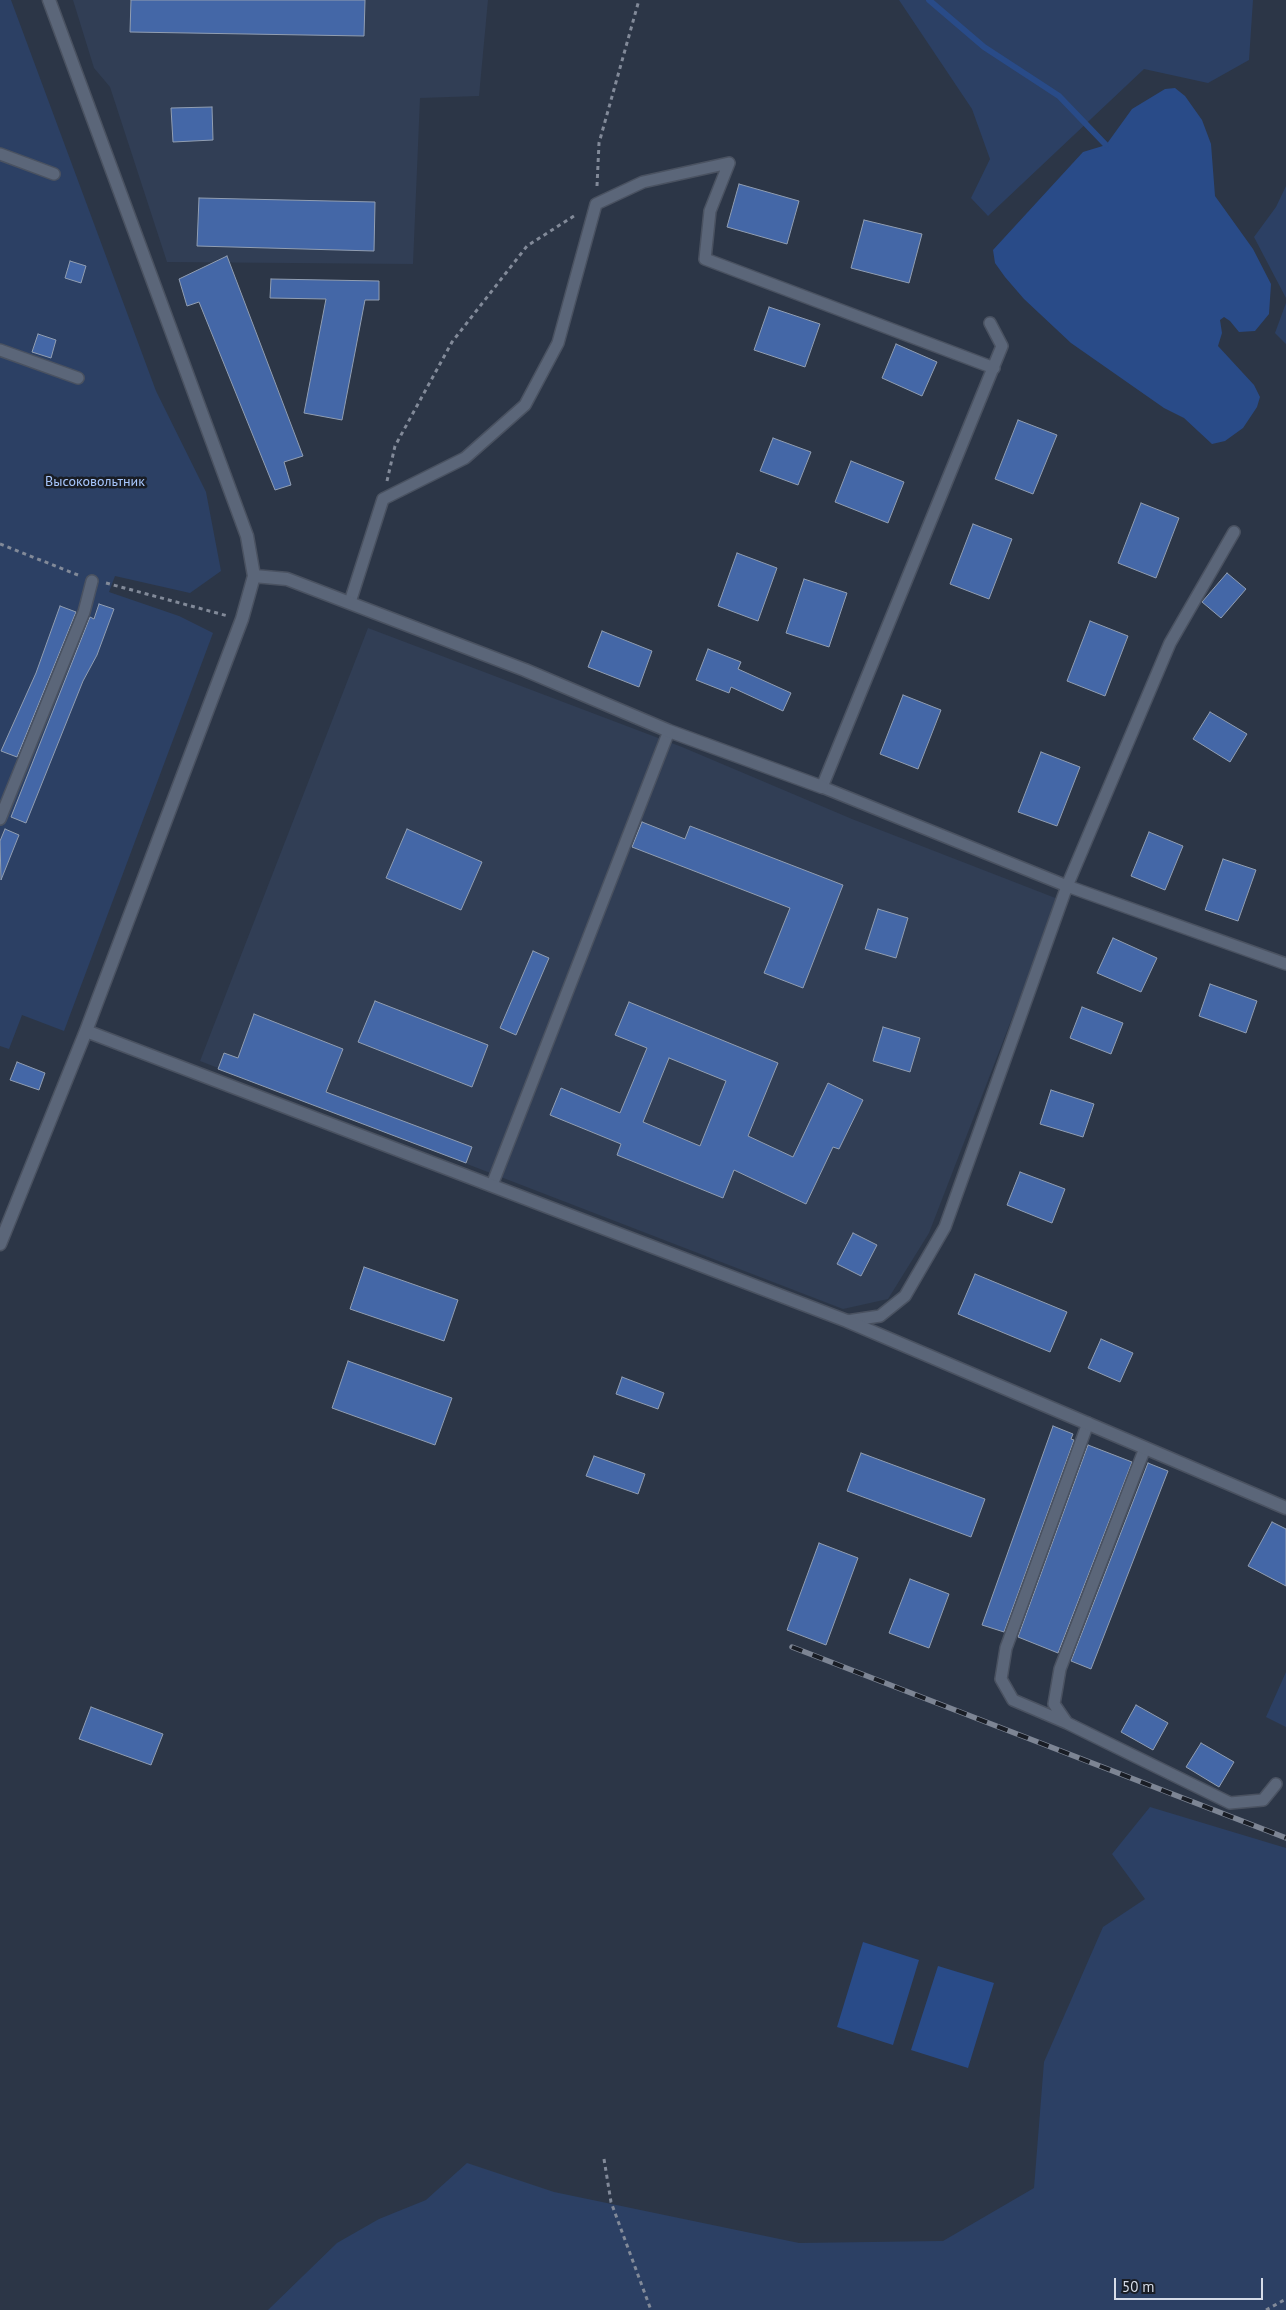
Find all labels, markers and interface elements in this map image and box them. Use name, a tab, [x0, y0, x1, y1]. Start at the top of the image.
park label: Высоковольтник	[45, 474, 145, 490]
scale bar	[1116, 2268, 1265, 2300]
text: 50 m	[1122, 2277, 1155, 2296]

